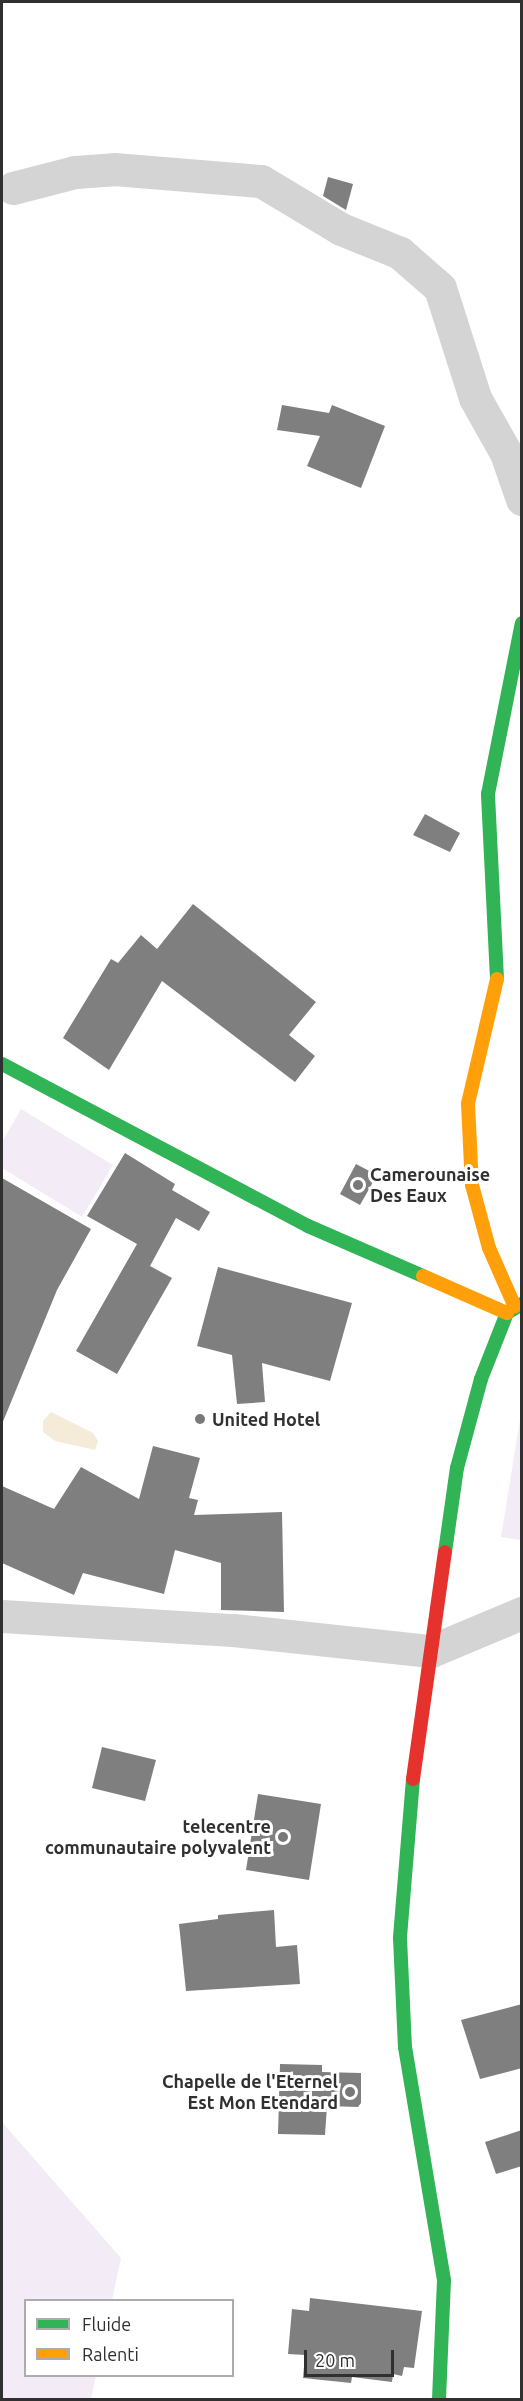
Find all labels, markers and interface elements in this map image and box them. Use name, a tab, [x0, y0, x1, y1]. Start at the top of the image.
place label: Camerounaise Des Eaux	[370, 1164, 490, 1206]
marker: Camerounaise Des Eaux	[351, 1178, 365, 1192]
place label: United Hotel	[212, 1408, 320, 1430]
marker: United Hotel	[193, 1412, 207, 1426]
place label: telecentre communautaire polyvalent	[45, 1816, 271, 1858]
marker: telecentre communautaire polyvalent	[276, 1830, 290, 1844]
place label: Chapelle de l'Eternel Est Mon Etendard	[162, 2071, 338, 2114]
marker: Chapelle de l'Eternel Est Mon Etendard	[343, 2085, 357, 2099]
legend	[24, 2299, 234, 2377]
text: Fluide	[82, 2314, 131, 2334]
scale bar	[307, 2338, 397, 2376]
text: Ralenti	[82, 2344, 139, 2364]
text: 20 m	[315, 2350, 355, 2370]

